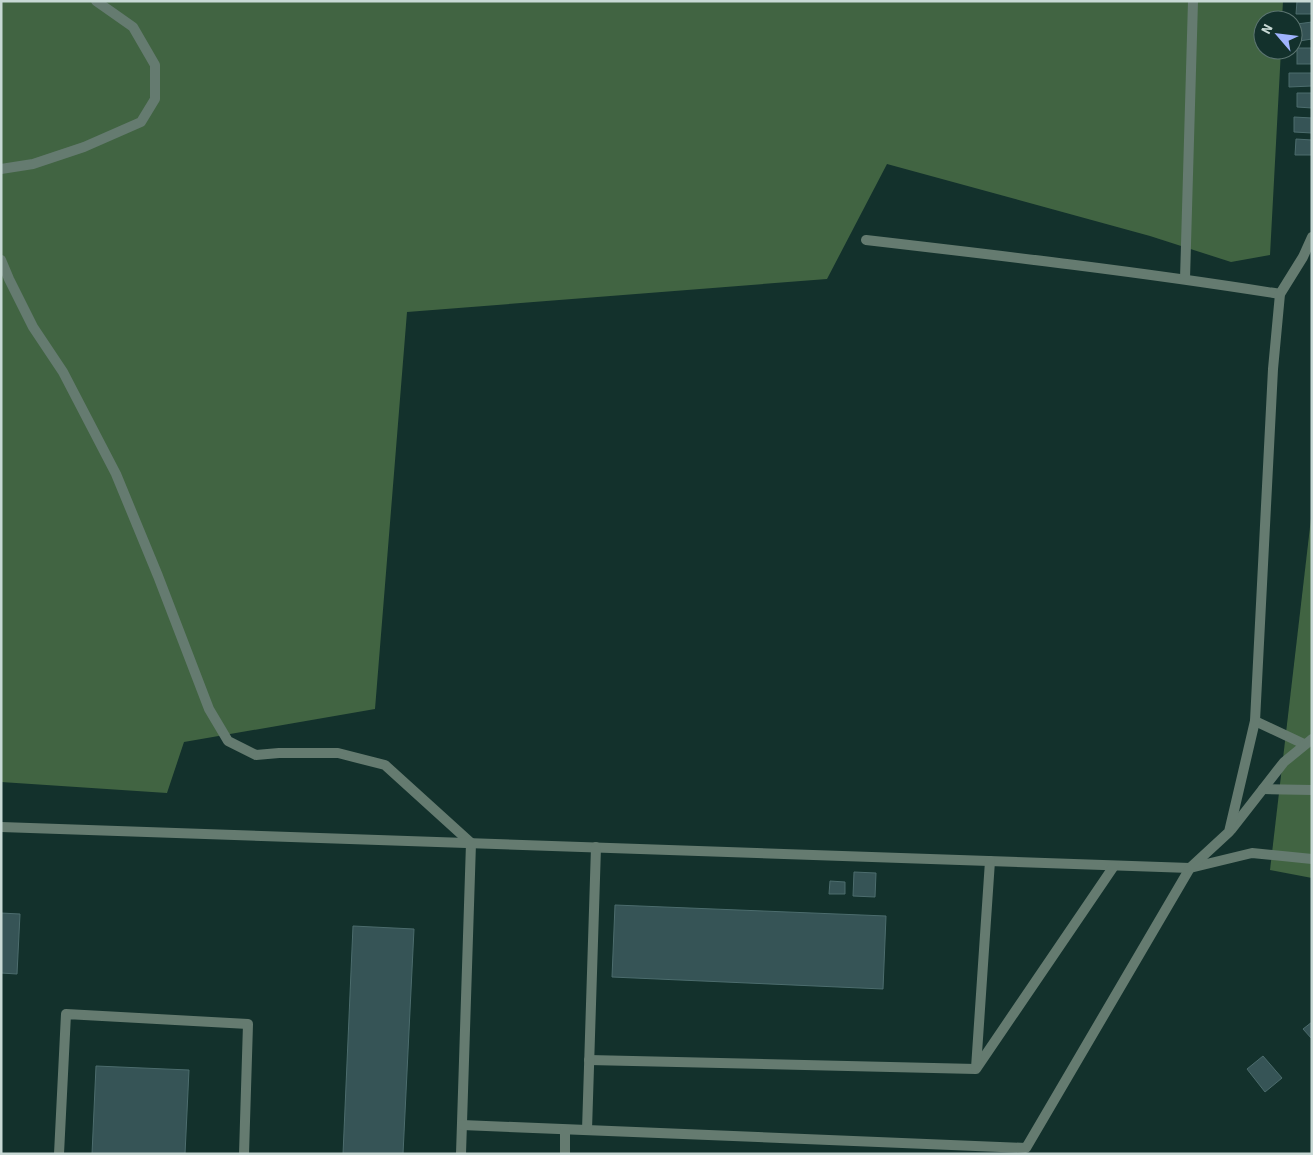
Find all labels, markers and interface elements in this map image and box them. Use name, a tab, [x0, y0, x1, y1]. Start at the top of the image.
north arrow	[1253, 10, 1303, 60]
text: N	[1256, 21, 1278, 38]

